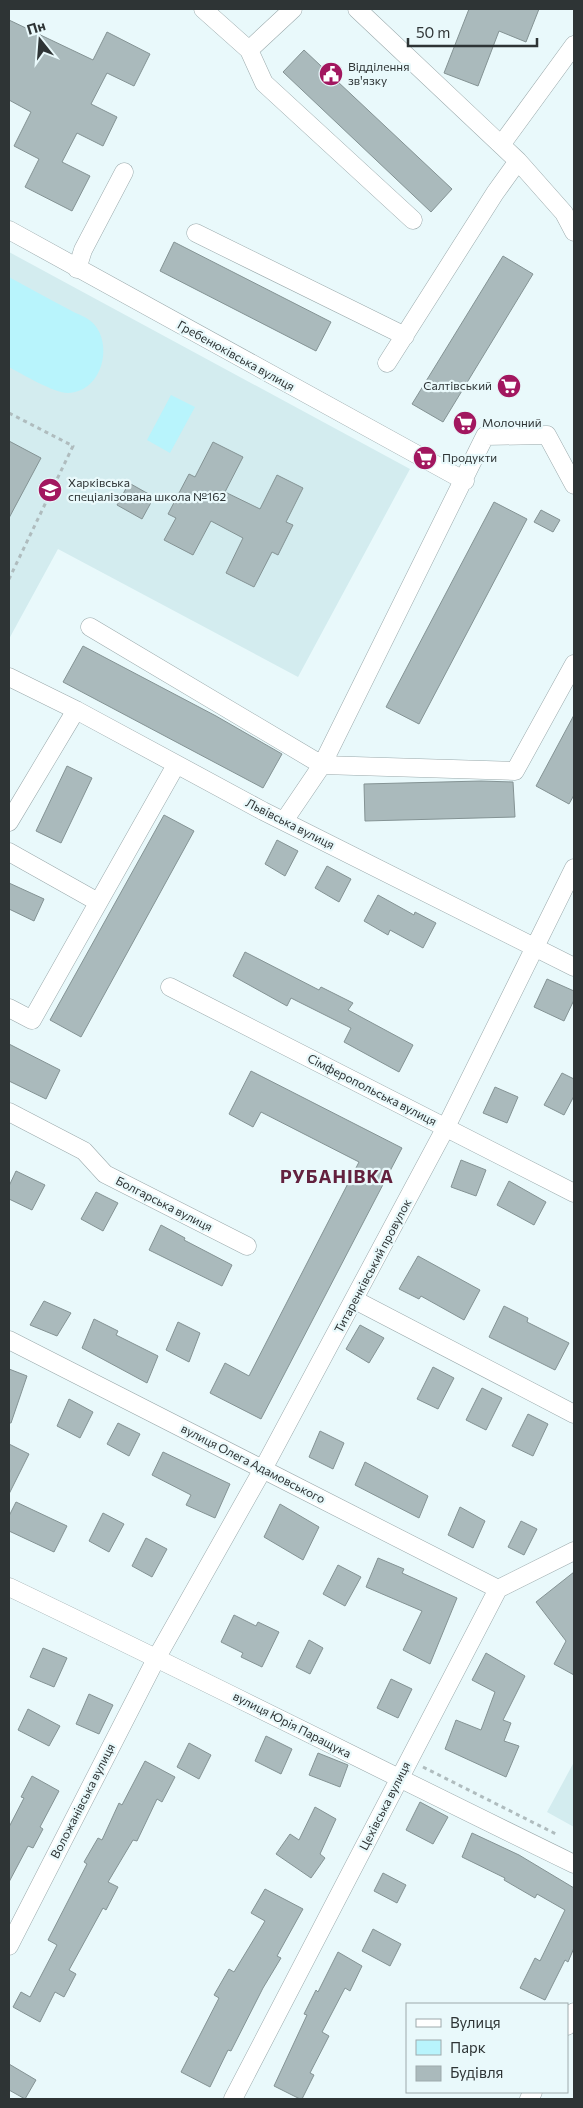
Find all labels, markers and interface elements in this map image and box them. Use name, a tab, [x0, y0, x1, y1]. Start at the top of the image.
north arrow	[15, 15, 65, 65]
scale bar	[408, 15, 537, 47]
text: Пн	[25, 16, 47, 38]
text: 50 m	[416, 23, 450, 41]
place label: Відділення зв'язку	[348, 59, 409, 87]
public building icon: Відділення зв'язку	[318, 61, 344, 87]
street label: Гребенюківська вулиця	[176, 317, 297, 393]
supermarket icon: Салтівський	[496, 373, 522, 399]
place label: Салтівський	[423, 378, 492, 392]
supermarket icon: Молочний	[452, 410, 478, 436]
place label: Молочний	[482, 415, 542, 429]
supermarket icon: Продукти	[412, 445, 438, 471]
place label: Продукти	[442, 450, 497, 464]
place label: Харківська спеціалізована школа №162	[68, 475, 226, 503]
school or university icon: Харківська спеціалізована школа №162	[37, 477, 63, 503]
street label: Львівська вулиця	[244, 795, 337, 851]
street label: Сімферопольська вулиця	[306, 1050, 439, 1128]
district label: РУБАНІВКА	[280, 1165, 394, 1187]
street label: Болгарська вулиця	[114, 1173, 215, 1233]
street label: Титаренківський провулок	[331, 1196, 414, 1335]
street label: вулиця Олега Адамовського	[179, 1421, 328, 1506]
street label: вулиця Юрія Паращука	[231, 1688, 354, 1760]
street label: Воложанівська вулиця	[47, 1741, 117, 1860]
street label: Цехівська вулиця	[356, 1759, 413, 1852]
legend	[406, 2003, 568, 2093]
text: Вулиця	[450, 2013, 501, 2031]
text: Парк	[450, 2038, 486, 2056]
text: Будівля	[450, 2063, 503, 2081]

